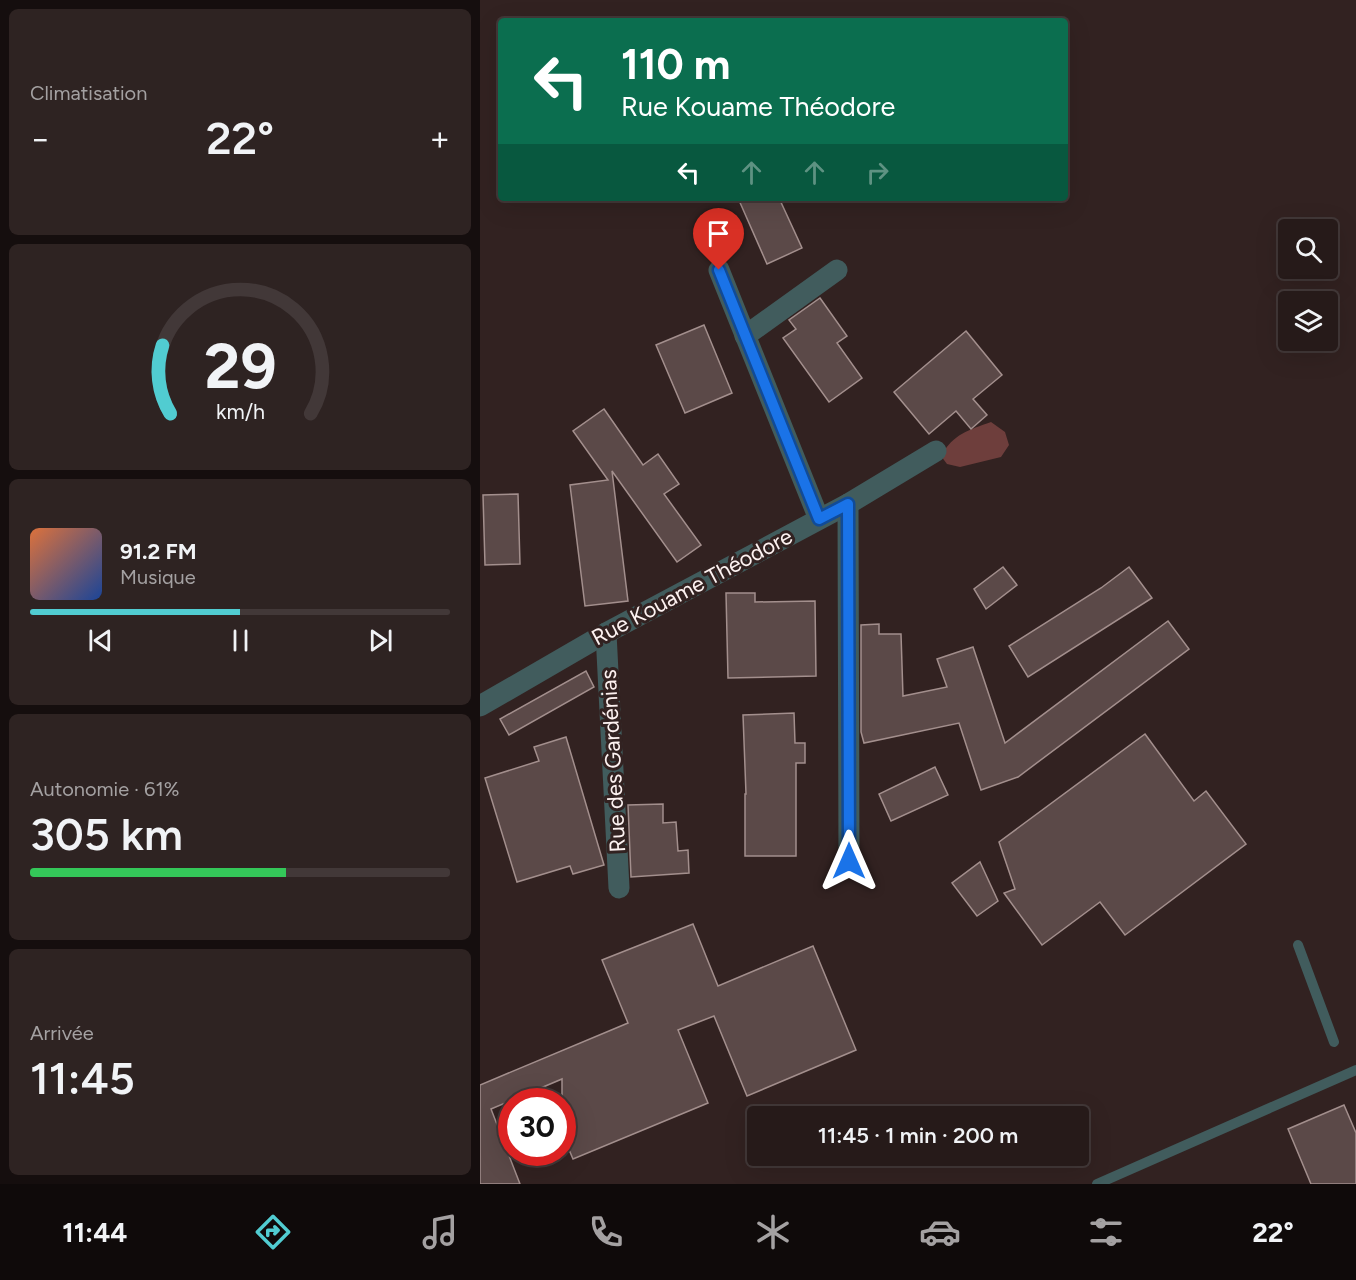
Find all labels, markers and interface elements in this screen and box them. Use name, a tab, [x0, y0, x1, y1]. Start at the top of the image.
text: 110 m	[621, 39, 730, 90]
icon: left	[522, 42, 600, 120]
text: Climatisation	[30, 81, 147, 105]
text: Rue Kouame Théodore	[621, 90, 895, 123]
text: 22°	[206, 111, 274, 165]
text: −	[30, 119, 51, 158]
text: +	[429, 119, 450, 158]
icon: left	[672, 156, 705, 189]
icon: ahead	[735, 156, 768, 189]
icon: ahead	[798, 156, 831, 189]
icon: right	[861, 156, 894, 189]
pin	[693, 208, 744, 270]
icon: arrive	[702, 217, 735, 250]
map controls	[1278, 219, 1338, 351]
button: search	[1278, 219, 1338, 279]
button: layers	[1278, 291, 1338, 351]
text: 29	[204, 329, 276, 404]
text: km/h	[216, 399, 264, 424]
street label: Rue Kouame Théodore	[587, 523, 797, 651]
text: 91.2 FM	[120, 538, 197, 565]
text: Musique	[120, 565, 196, 589]
icon: previous	[84, 624, 117, 657]
icon: pause	[224, 624, 257, 657]
icon: next	[364, 624, 397, 657]
street label: Rue des Gardénias	[595, 669, 631, 853]
text: Autonomie · 61%	[30, 777, 179, 801]
text: 305 km	[30, 807, 183, 861]
position arrow	[817, 829, 881, 893]
text: Arrivée	[30, 1021, 94, 1045]
text: 11:45	[30, 1051, 135, 1105]
speed limit sign: 30	[498, 1088, 576, 1166]
text: 11:45 · 1 min · 200 m	[818, 1122, 1018, 1149]
icon: directions	[252, 1211, 294, 1253]
icon: music	[419, 1211, 461, 1253]
icon: phone	[585, 1211, 627, 1253]
icon: climate	[752, 1211, 794, 1253]
icon: car	[919, 1211, 961, 1253]
icon: filters	[1085, 1211, 1127, 1253]
text: 11:44	[62, 1216, 127, 1249]
text: 22°	[1252, 1216, 1294, 1249]

